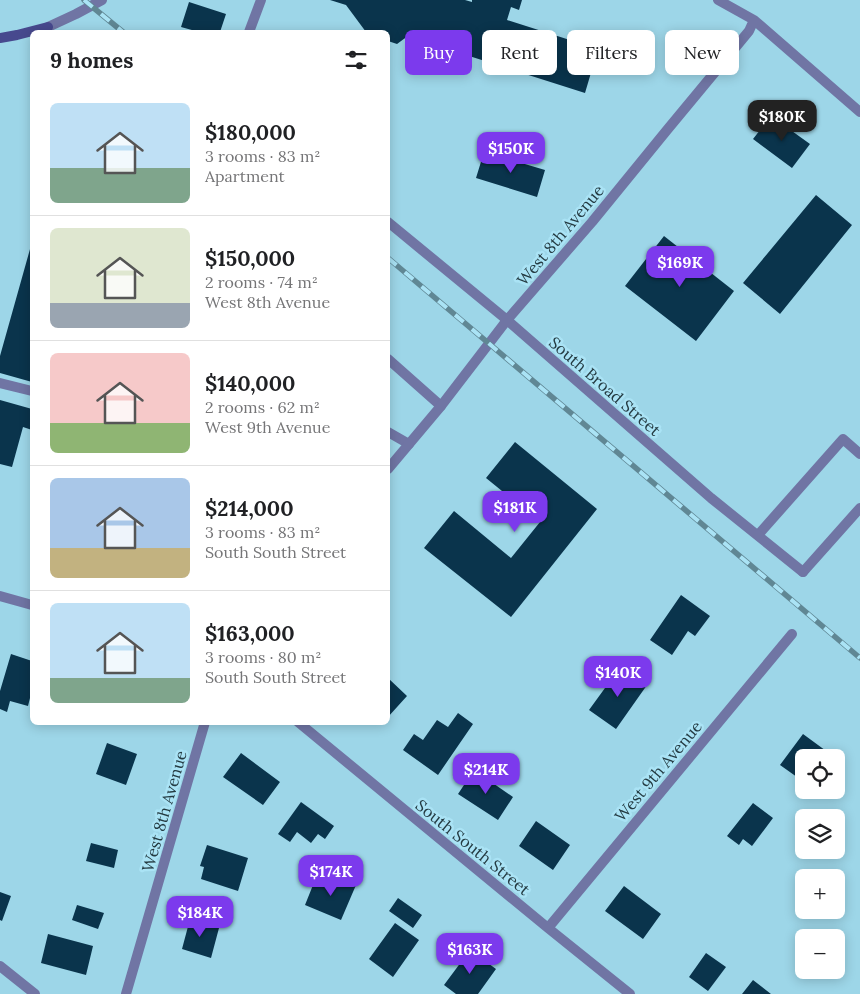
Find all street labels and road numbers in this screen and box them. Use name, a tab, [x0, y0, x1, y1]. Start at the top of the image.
street label: West 8th Avenue	[512, 180, 608, 289]
street label: South Broad Street	[545, 332, 666, 440]
street label: West 9th Avenue	[610, 716, 706, 825]
street label: West 8th Avenue	[137, 748, 191, 874]
street label: South South Street	[412, 795, 535, 900]

